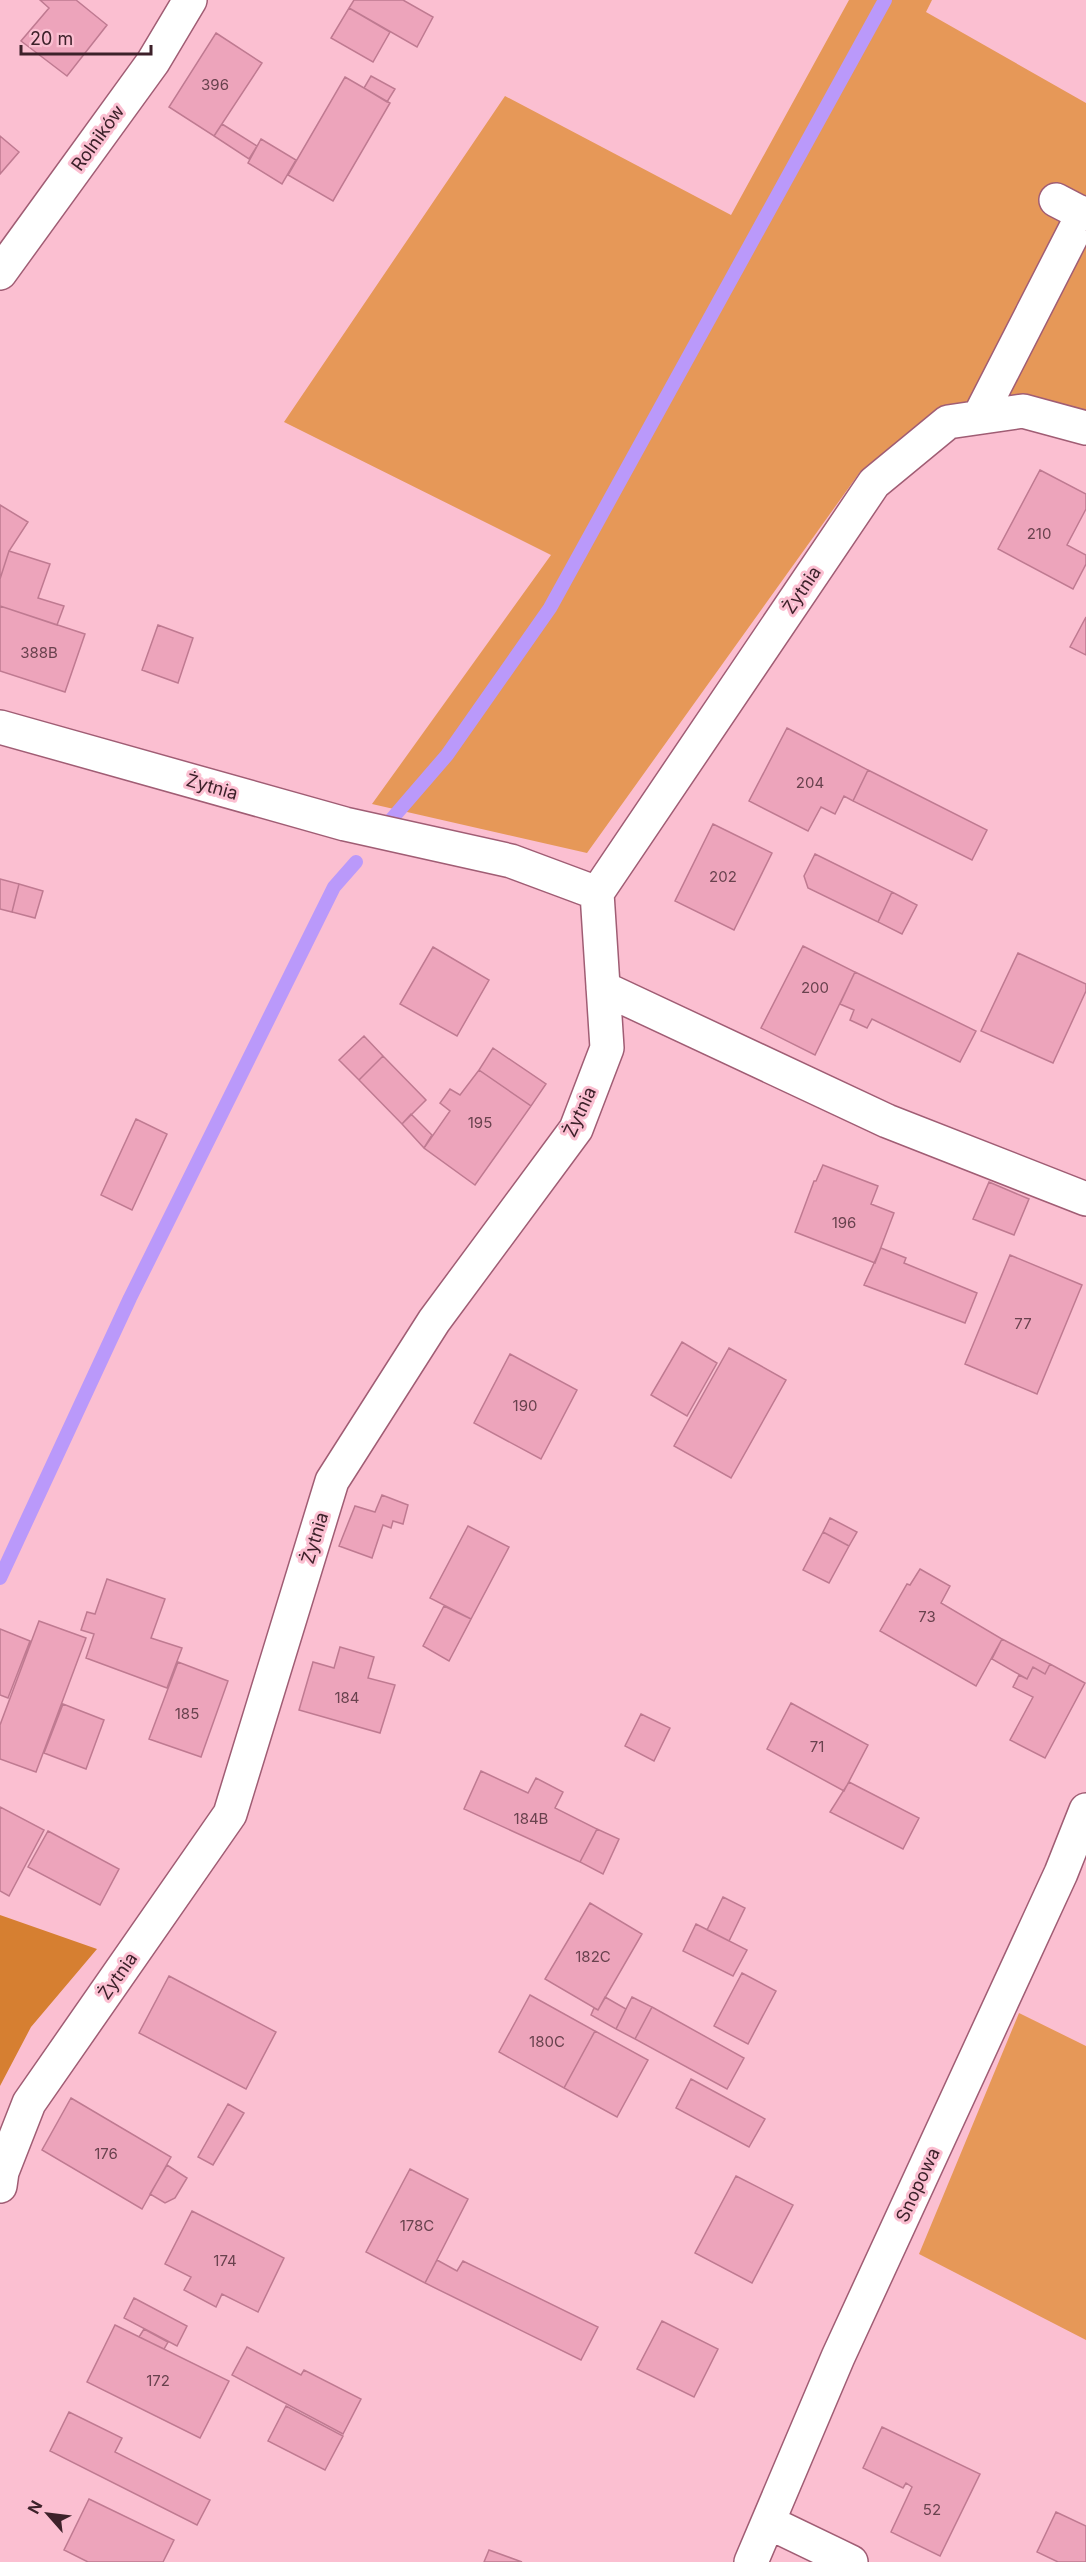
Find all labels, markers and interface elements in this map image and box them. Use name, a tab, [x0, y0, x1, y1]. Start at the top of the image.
scale bar	[21, 18, 152, 56]
text: 20 m	[30, 28, 73, 49]
house number: 396	[201, 75, 229, 94]
street label: Rolników	[67, 101, 129, 175]
house number: 210	[1027, 524, 1051, 543]
street label: Żytnia	[777, 561, 825, 617]
house number: 388B	[20, 643, 58, 662]
street label: Żytnia	[184, 768, 241, 804]
house number: 204	[796, 773, 824, 792]
house number: 202	[709, 867, 737, 886]
house number: 200	[801, 978, 829, 997]
street label: Żytnia	[558, 1083, 600, 1140]
house number: 195	[468, 1113, 492, 1132]
house number: 196	[832, 1213, 856, 1232]
house number: 77	[1014, 1314, 1032, 1333]
house number: 190	[513, 1396, 537, 1415]
street label: Żytnia	[296, 1509, 332, 1566]
house number: 73	[918, 1607, 936, 1626]
house number: 184	[334, 1688, 360, 1707]
house number: 185	[175, 1704, 199, 1723]
house number: 71	[810, 1737, 824, 1756]
house number: 184B	[514, 1809, 548, 1828]
house number: 182C	[575, 1947, 611, 1966]
street label: Żytnia	[93, 1948, 141, 2003]
house number: 180C	[529, 2032, 565, 2051]
house number: 176	[94, 2144, 118, 2163]
street label: Snopowa	[891, 2144, 944, 2225]
house number: 178C	[400, 2216, 434, 2235]
house number: 174	[213, 2251, 237, 2270]
house number: 172	[146, 2371, 170, 2390]
north arrow	[18, 2484, 78, 2544]
text: N	[23, 2497, 46, 2517]
house number: 52	[923, 2500, 941, 2519]

